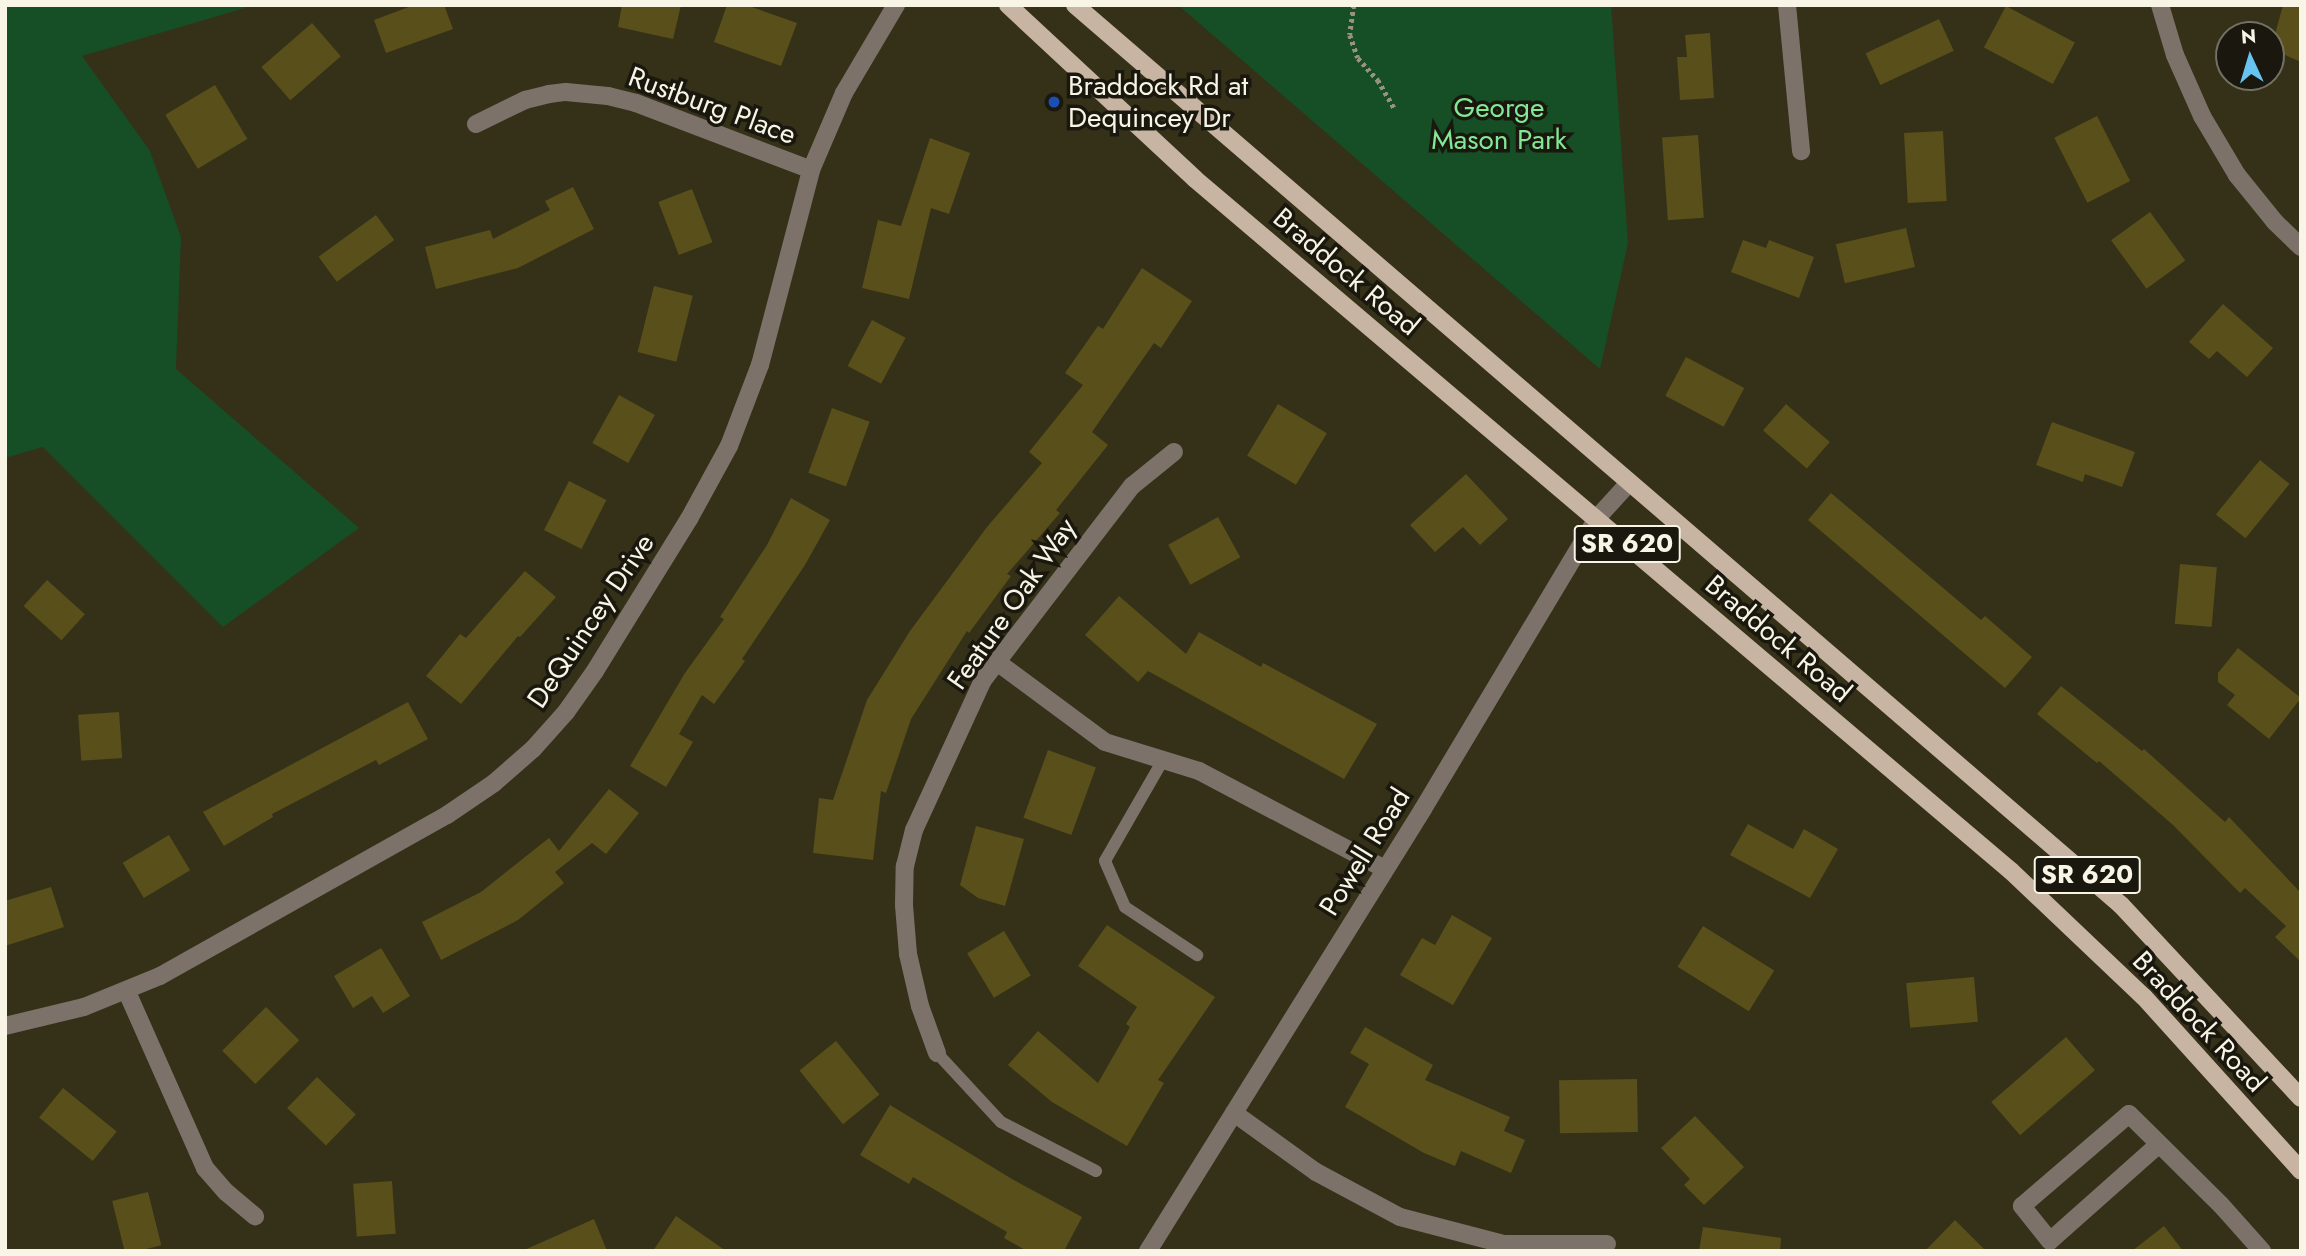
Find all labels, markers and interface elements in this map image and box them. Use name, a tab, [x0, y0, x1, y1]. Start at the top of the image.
north arrow	[2215, 21, 2285, 91]
text: N	[2240, 23, 2257, 51]
street label: Rustburg Place	[624, 60, 800, 152]
place label: Braddock Rd at Dequincey Dr	[1068, 69, 1248, 135]
park label: George Mason Park	[1431, 91, 1567, 157]
marker: Braddock Rd at Dequincey Dr	[1046, 94, 1062, 110]
street label: Braddock Road	[1266, 201, 1426, 343]
street label: Feature Oak Way	[940, 512, 1084, 696]
road number: SR 620	[1573, 522, 1681, 566]
street label: DeQuincey Drive	[520, 528, 662, 714]
street label: Braddock Road	[1698, 568, 1858, 710]
street label: Powell Road	[1313, 782, 1417, 922]
road number: SR 620	[2033, 852, 2141, 898]
street label: Braddock Road	[2125, 945, 2273, 1099]

